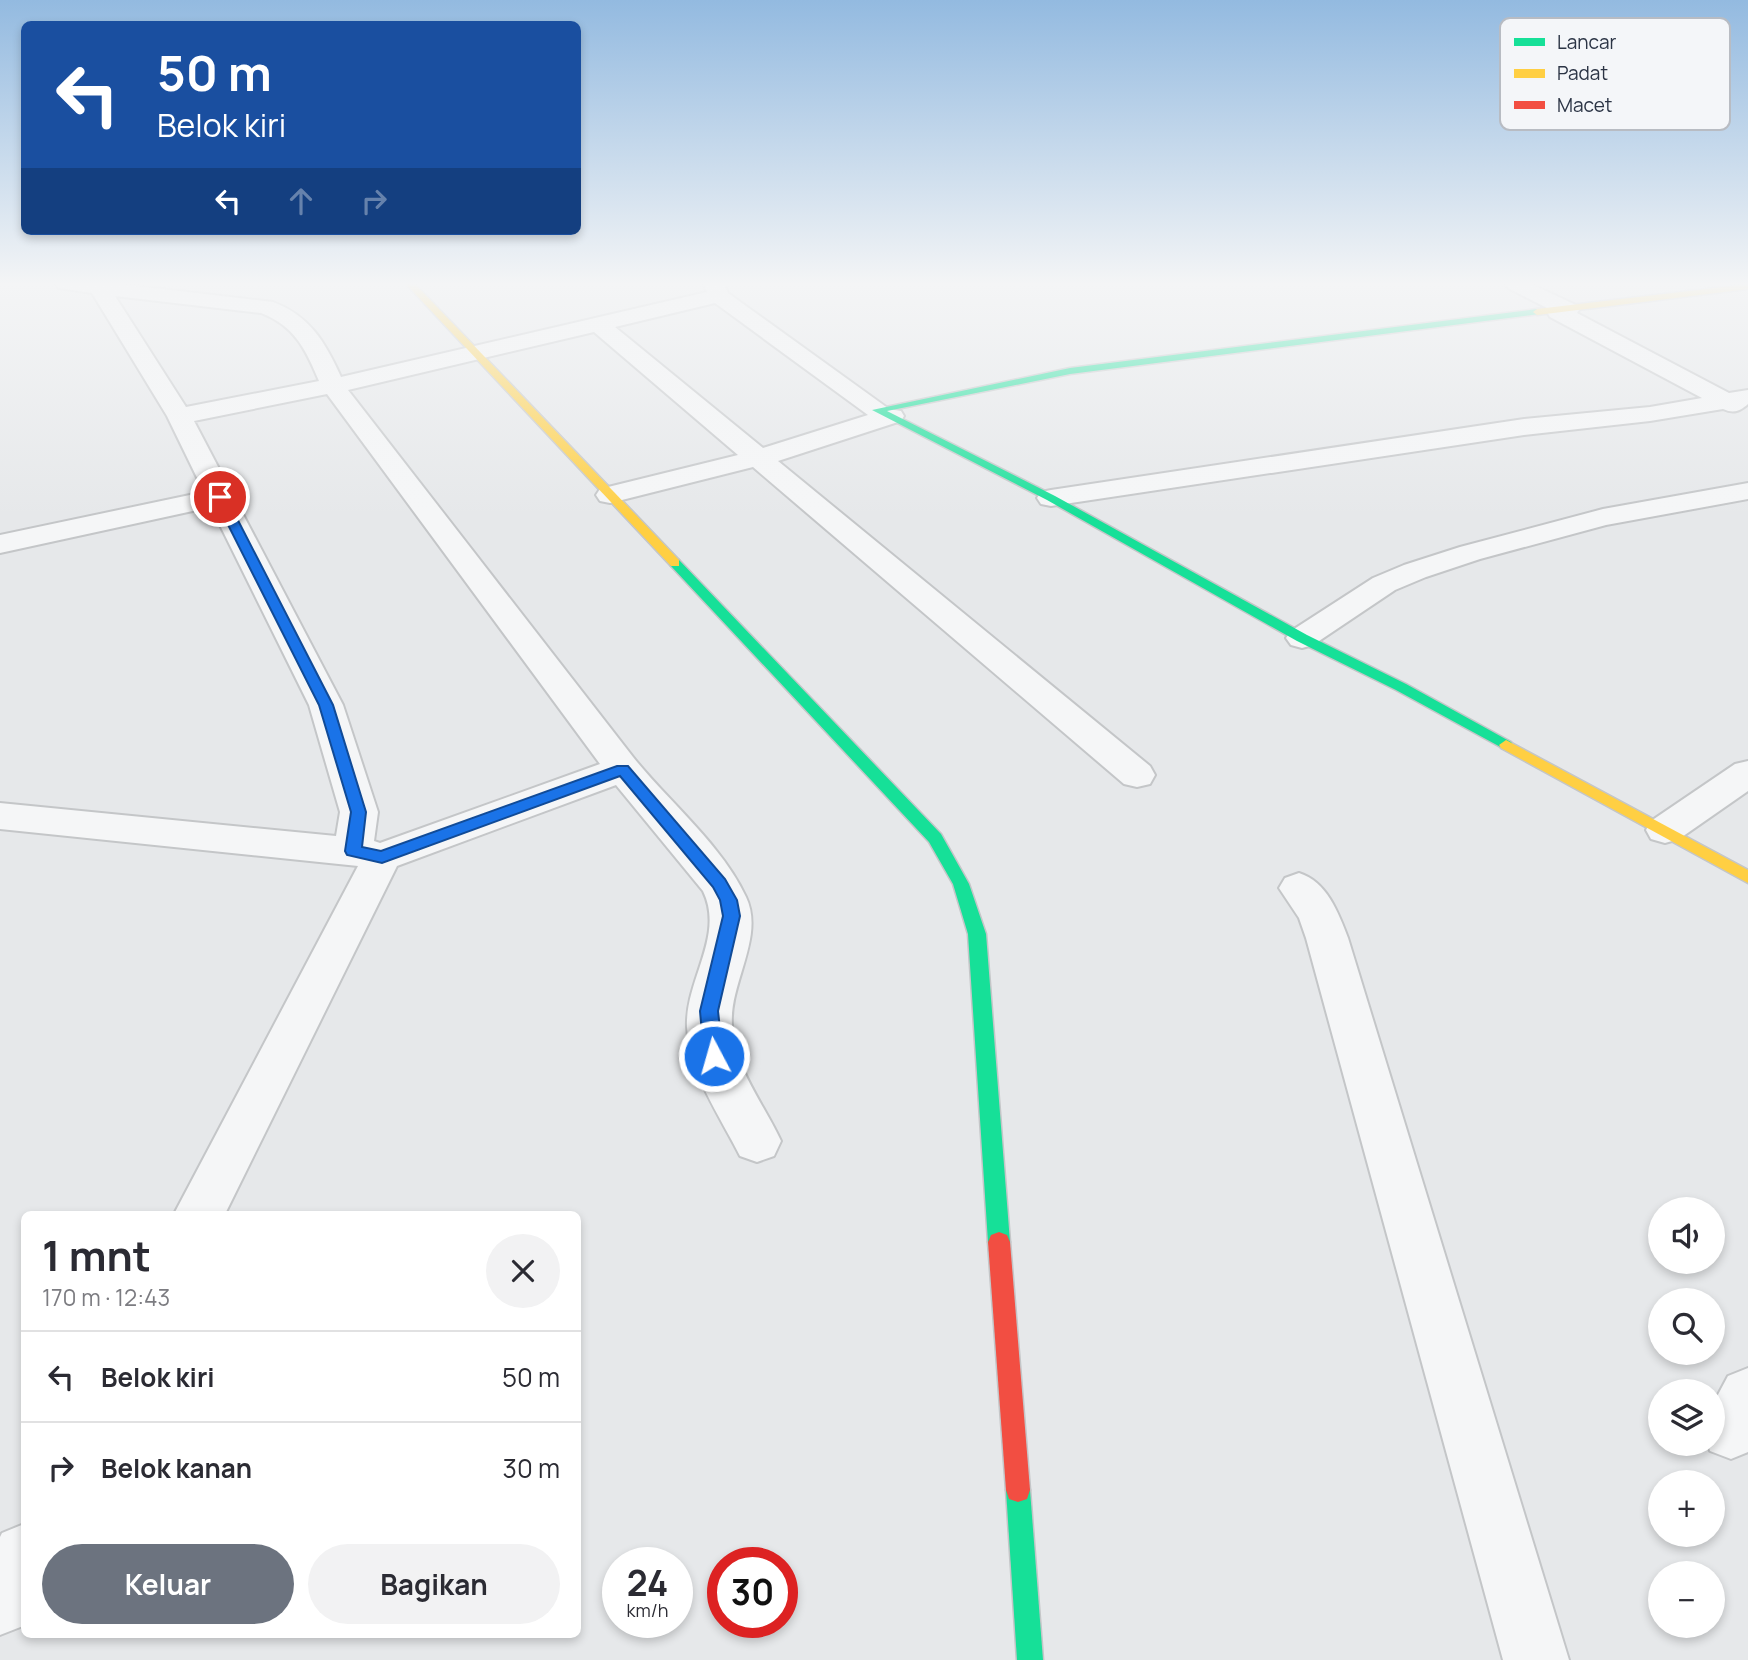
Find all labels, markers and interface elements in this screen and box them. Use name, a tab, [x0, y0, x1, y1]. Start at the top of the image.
legend	[1500, 18, 1730, 130]
text: Lancar	[1557, 29, 1616, 55]
text: 50 m	[157, 39, 272, 106]
icon: left	[42, 49, 133, 140]
text: Padat	[1557, 60, 1608, 86]
text: Macet	[1557, 92, 1612, 118]
text: Belok kiri	[157, 103, 286, 147]
icon: left	[209, 182, 247, 220]
icon: ahead	[282, 182, 320, 220]
icon: right	[355, 182, 393, 220]
pin	[190, 467, 250, 527]
icon: arrive	[201, 478, 239, 516]
position arrow	[677, 1019, 751, 1093]
map controls	[1648, 1197, 1725, 1638]
button: sound	[1648, 1197, 1725, 1274]
text: 1 mnt	[42, 1226, 151, 1284]
button: close	[486, 1234, 560, 1308]
text: 170 m · 12:43	[42, 1281, 170, 1313]
button: search	[1648, 1288, 1725, 1365]
icon: left	[42, 1358, 80, 1396]
text: Belok kiri	[101, 1359, 215, 1395]
text: 50 m	[502, 1359, 560, 1395]
button: layers	[1648, 1379, 1725, 1456]
icon: right	[42, 1449, 80, 1487]
text: Belok kanan	[101, 1450, 252, 1486]
text: 30 m	[503, 1450, 560, 1486]
button: +	[1648, 1470, 1725, 1547]
button: Keluar	[42, 1544, 294, 1624]
button: Bagikan	[308, 1544, 560, 1624]
speed limit sign: 30	[707, 1547, 798, 1638]
text: 24	[627, 1559, 668, 1607]
button: −	[1648, 1561, 1725, 1638]
text: km/h	[627, 1598, 668, 1622]

